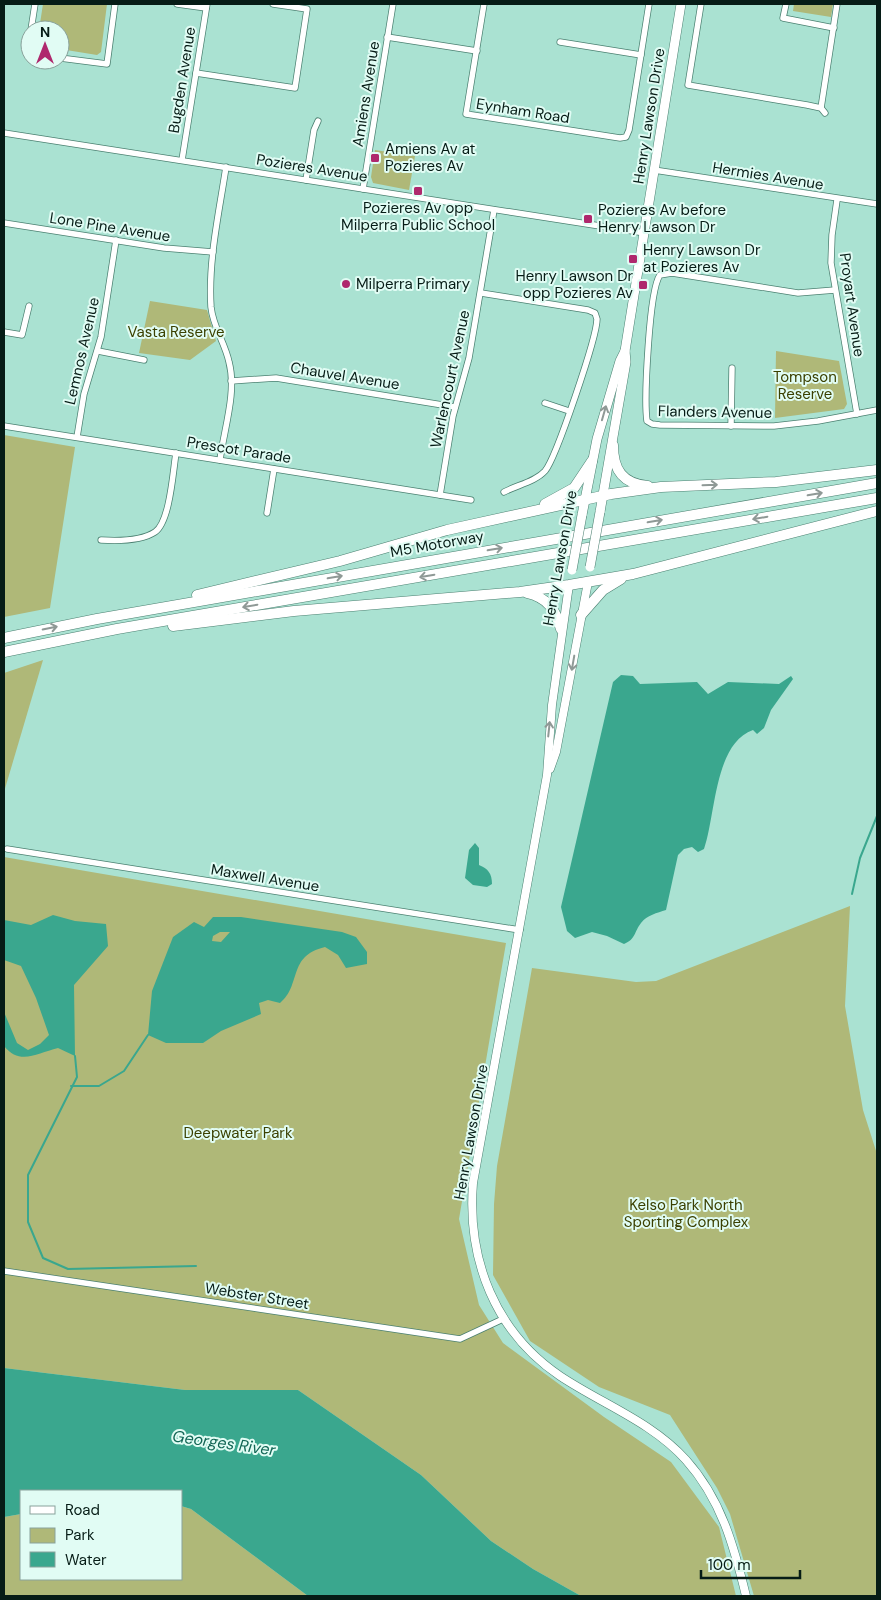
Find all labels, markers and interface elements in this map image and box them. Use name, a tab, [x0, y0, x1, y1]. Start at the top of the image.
north arrow	[20, 20, 70, 70]
text: N	[40, 23, 50, 41]
street label: Bugden Avenue	[164, 25, 200, 135]
street label: Amiens Avenue	[348, 40, 384, 148]
street label: Henry Lawson Drive	[628, 47, 670, 185]
street label: Eynham Road	[475, 94, 571, 128]
place label: Amiens Av at Pozieres Av	[385, 139, 476, 176]
street label: Pozieres Avenue	[255, 149, 369, 187]
marker: Amiens Av at Pozieres Av	[369, 152, 381, 164]
street label: Hermies Avenue	[711, 157, 825, 195]
marker: Pozieres Av opp Milperra Public School	[412, 185, 424, 197]
place label: Pozieres Av opp Milperra Public School	[341, 198, 495, 235]
place label: Pozieres Av before Henry Lawson Dr	[598, 200, 726, 237]
street label: Lone Pine Avenue	[48, 208, 172, 246]
marker: Pozieres Av before Henry Lawson Dr	[582, 213, 594, 225]
place label: Henry Lawson Dr at Pozieres Av	[643, 240, 761, 277]
street label: Proyart Avenue	[835, 252, 869, 358]
marker: Henry Lawson Dr at Pozieres Av	[627, 253, 639, 265]
place label: Henry Lawson Dr opp Pozieres Av	[516, 266, 633, 303]
place label: Milperra Primary	[356, 274, 471, 294]
marker: Milperra Primary	[340, 278, 352, 290]
marker: Henry Lawson Dr opp Pozieres Av	[637, 279, 649, 291]
street label: Lemnos Avenue	[60, 295, 104, 407]
street label: Warlencourt Avenue	[426, 308, 474, 450]
park label: Vasta Reserve	[127, 322, 225, 342]
street label: Chauvel Avenue	[289, 357, 401, 395]
park label: Tompson Reserve	[773, 367, 837, 404]
street label: Flanders Avenue	[658, 401, 772, 423]
one-way arrow	[599, 406, 609, 422]
street label: Prescot Parade	[185, 432, 293, 468]
one-way arrow	[702, 480, 718, 489]
one-way arrow	[806, 488, 822, 498]
street label: Henry Lawson Drive	[538, 489, 582, 627]
one-way arrow	[752, 514, 768, 524]
one-way arrow	[646, 515, 662, 525]
street label: M5 Motorway	[389, 526, 486, 562]
one-way arrow	[486, 543, 502, 553]
one-way arrow	[420, 571, 436, 581]
one-way arrow	[326, 572, 342, 582]
one-way arrow	[242, 602, 258, 612]
one-way arrow	[42, 623, 58, 633]
one-way arrow	[567, 655, 577, 671]
one-way arrow	[544, 722, 554, 738]
street label: Maxwell Avenue	[209, 860, 321, 896]
street label: Henry Lawson Drive	[449, 1063, 493, 1201]
park label: Deepwater Park	[184, 1123, 293, 1143]
park label: Kelso Park North Sporting Complex	[624, 1195, 749, 1232]
street label: Webster Street	[204, 1278, 311, 1314]
water label: Georges River	[171, 1425, 278, 1461]
legend	[20, 1490, 182, 1580]
text: Road	[65, 1500, 100, 1520]
text: Park	[65, 1525, 95, 1545]
scale bar	[701, 1548, 800, 1580]
text: Water	[65, 1550, 107, 1570]
text: 100 m	[708, 1555, 751, 1575]

